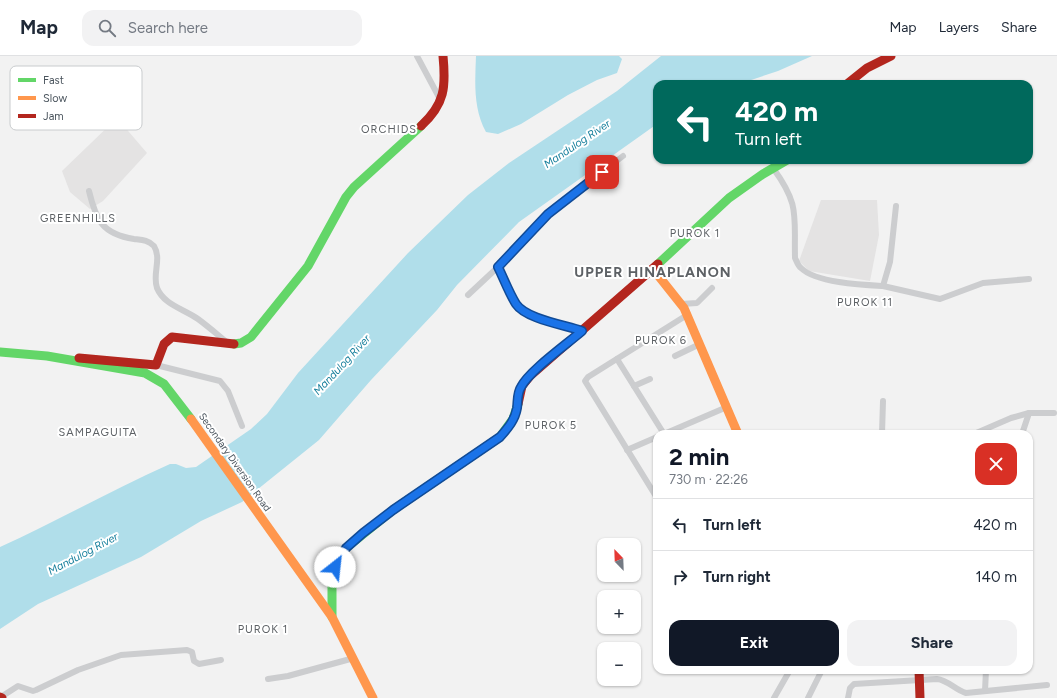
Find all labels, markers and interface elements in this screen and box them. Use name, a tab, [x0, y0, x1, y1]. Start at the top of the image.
search box	[82, 10, 362, 46]
text: Map	[20, 16, 58, 39]
icon: search	[96, 17, 118, 39]
text: Search here	[128, 19, 208, 37]
text: Map	[889, 19, 917, 36]
text: Layers	[939, 19, 979, 36]
text: Share	[1001, 19, 1037, 36]
legend	[10, 66, 142, 130]
text: Fast	[43, 74, 64, 87]
text: Slow	[43, 92, 67, 105]
text: 420 m	[735, 94, 818, 128]
icon: left	[669, 96, 721, 148]
text: Jam	[43, 110, 64, 123]
water label: Mandulog River	[541, 116, 614, 171]
district label: ORCHIDS	[361, 123, 417, 136]
text: Turn left	[735, 128, 802, 150]
pin	[585, 155, 619, 189]
icon: arrive	[591, 161, 613, 183]
district label: GREENHILLS	[40, 212, 116, 225]
district label: PUROK 1	[670, 227, 720, 240]
district label: UPPER HINAPLANON	[574, 264, 732, 281]
district label: PUROK 11	[837, 296, 893, 309]
water label: Mandulog River	[311, 331, 374, 398]
district label: PUROK 6	[635, 334, 687, 347]
street label: Secondary Diversion Road	[196, 410, 274, 514]
district label: PUROK 5	[525, 419, 577, 432]
district label: SAMPAGUITA	[59, 426, 137, 439]
text: 2 min	[669, 442, 729, 471]
button: close	[975, 443, 1017, 485]
text: 730 m · 22:26	[669, 472, 748, 487]
icon: left	[669, 514, 691, 536]
text: Turn left	[703, 516, 761, 534]
text: 420 m	[973, 516, 1017, 534]
water label: Mandulog River	[46, 530, 121, 578]
north arrow	[597, 538, 641, 582]
map controls	[597, 538, 641, 686]
position arrow	[314, 546, 356, 588]
icon: right	[669, 566, 691, 588]
text: Turn right	[703, 568, 771, 586]
text: 140 m	[975, 568, 1017, 586]
button: +	[597, 590, 641, 634]
button: Exit	[669, 620, 839, 666]
button: Share	[847, 620, 1017, 666]
district label: PUROK 1	[238, 623, 288, 636]
button: −	[597, 642, 641, 686]

